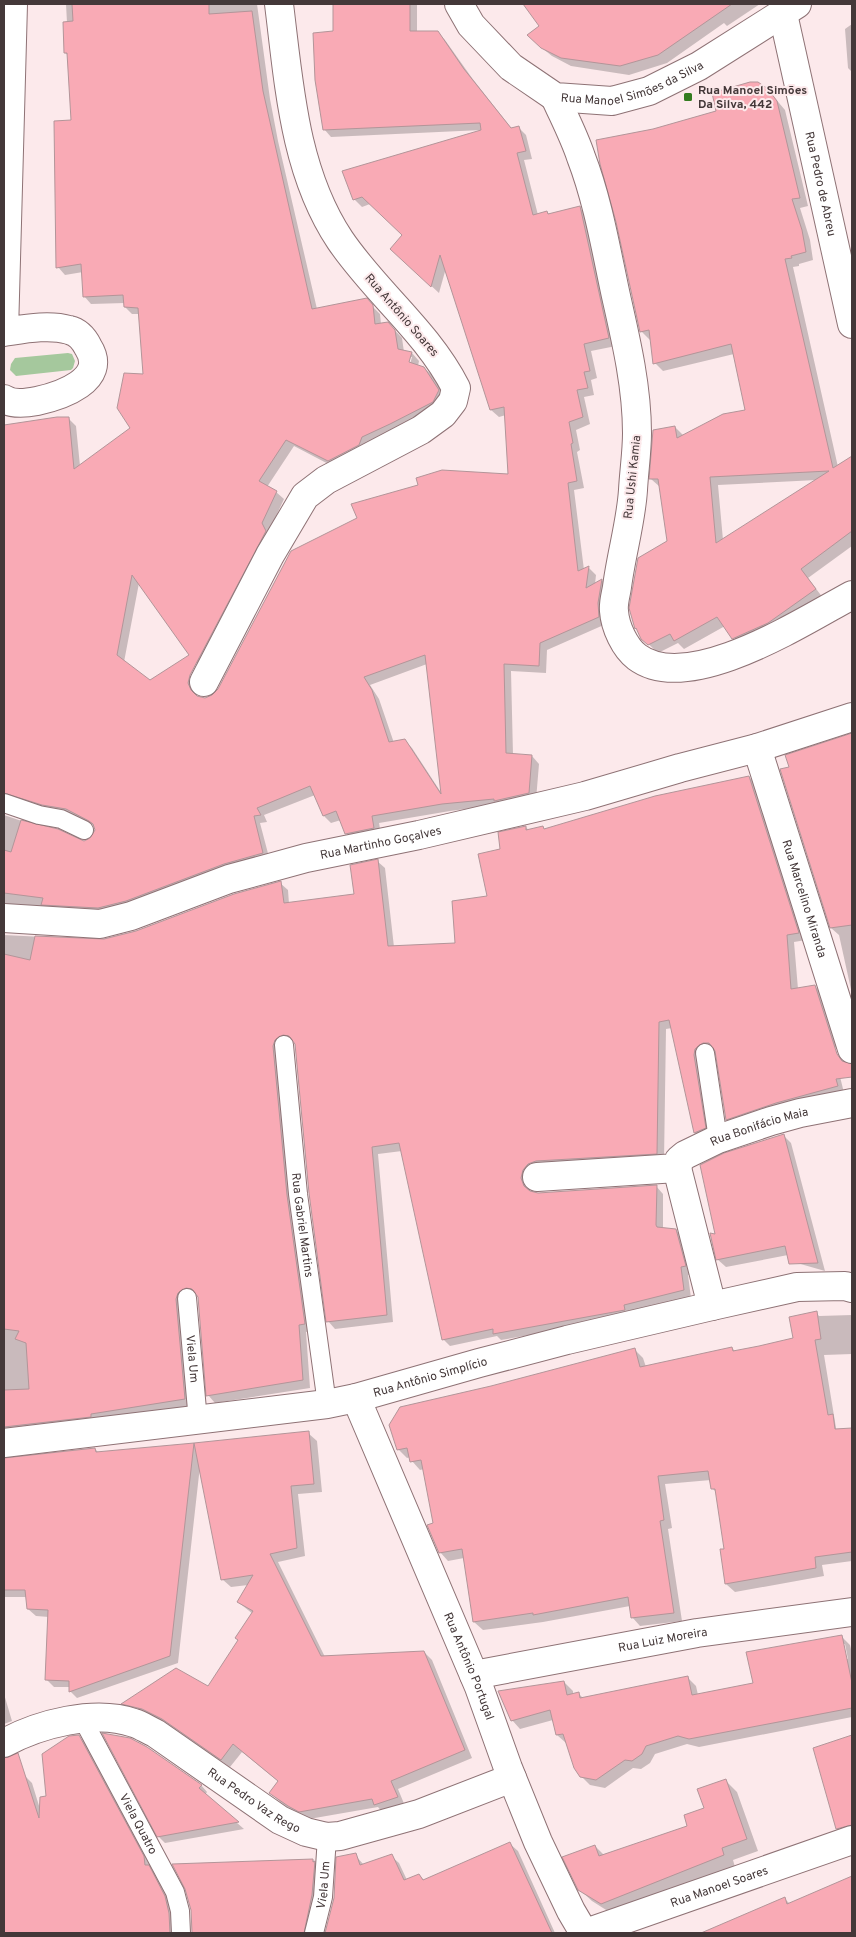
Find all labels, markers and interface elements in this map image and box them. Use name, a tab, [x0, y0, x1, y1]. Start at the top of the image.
street label: Rua Manoel Simões da Silva	[560, 58, 707, 110]
place label: Rua Manoel Simões Da Silva, 442	[698, 83, 807, 113]
marker: Rua Manoel Simões Da Silva, 442	[682, 91, 694, 103]
street label: Rua Pedro de Abreu	[800, 130, 839, 238]
street label: Rua Antônio Soares	[361, 271, 442, 361]
street label: Rua Ushi Kamia	[621, 435, 645, 520]
street label: Rua Martinho Goçalves	[319, 823, 443, 864]
street label: Rua Marcelino Miranda	[777, 838, 830, 960]
street label: Rua Bonifácio Maia	[708, 1105, 810, 1151]
street label: Rua Gabriel Martins	[287, 1172, 316, 1279]
street label: Viela Um	[181, 1334, 202, 1384]
street label: Rua Antônio Simplício	[371, 1354, 489, 1402]
street label: Rua Antônio Portugal	[439, 1610, 497, 1722]
street label: Rua Luiz Moreira	[617, 1625, 708, 1657]
street label: Rua Pedro Vaz Rego	[204, 1765, 303, 1837]
street label: Viela Quatro	[115, 1791, 161, 1858]
street label: Viela Um	[313, 1861, 334, 1911]
street label: Rua Manoel Soares	[668, 1863, 770, 1912]

